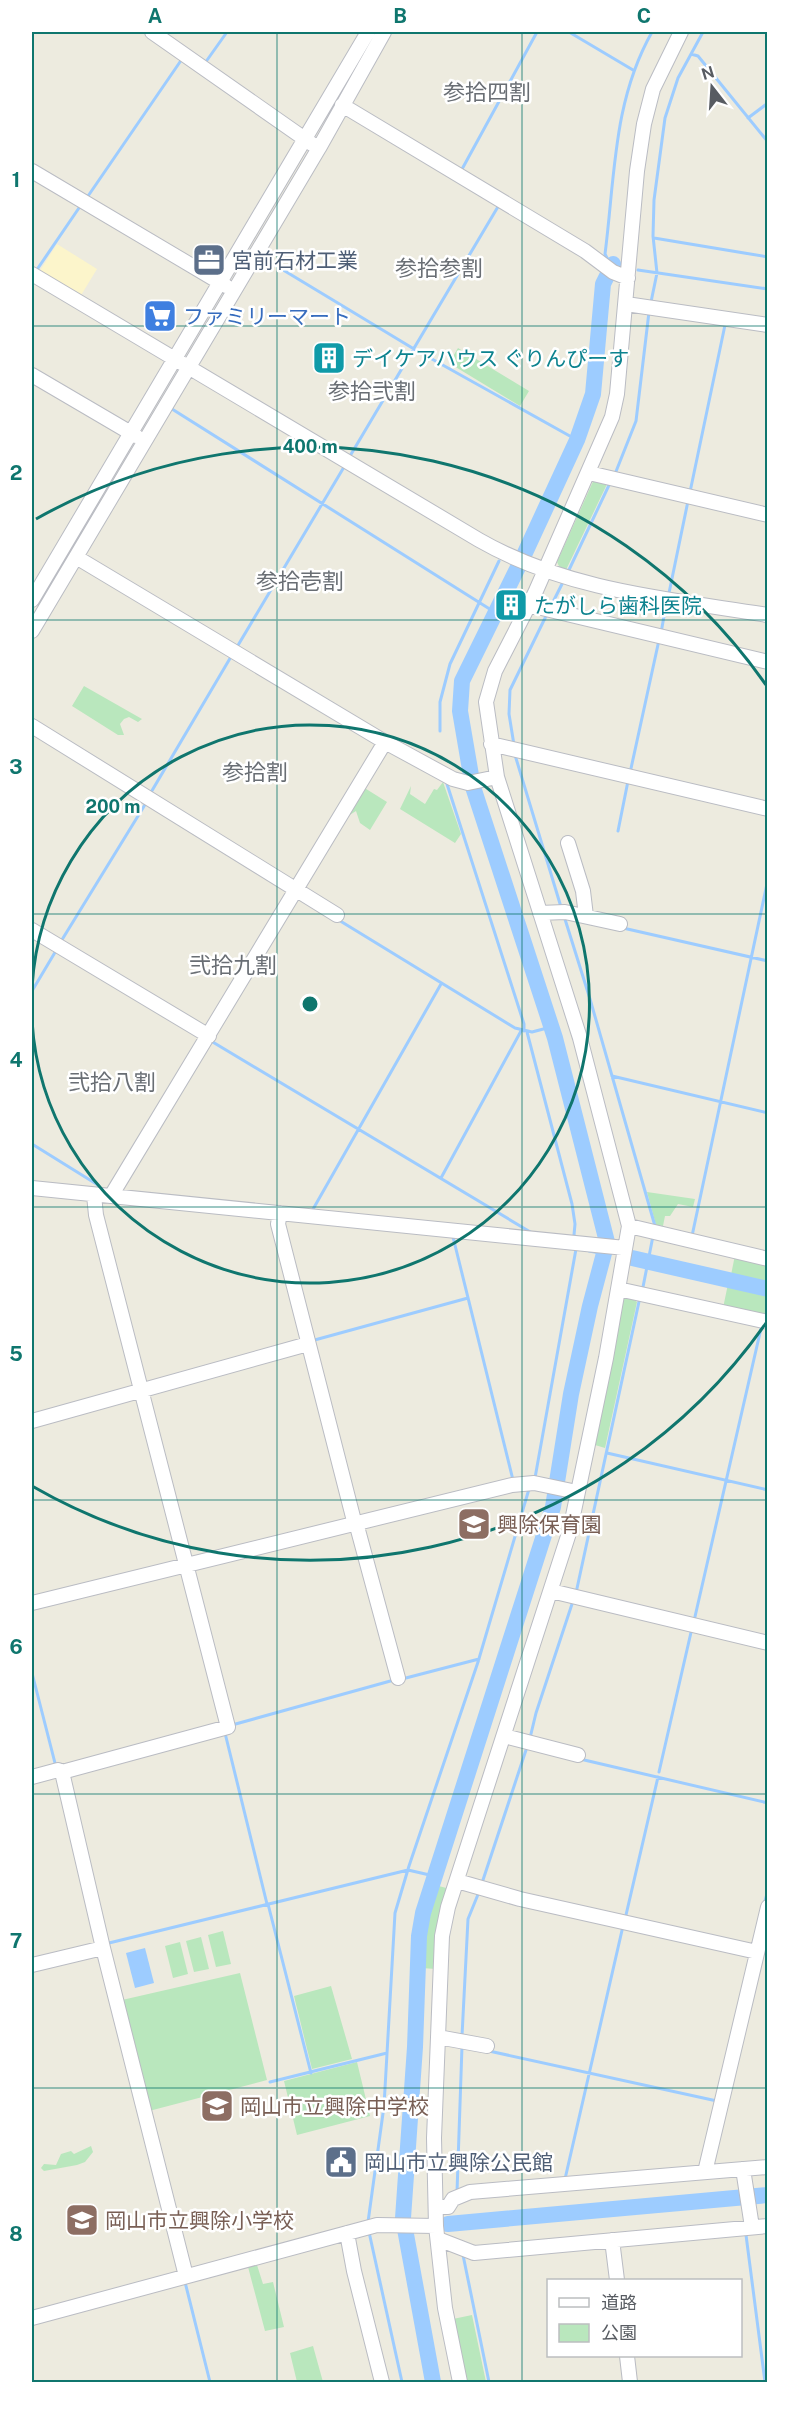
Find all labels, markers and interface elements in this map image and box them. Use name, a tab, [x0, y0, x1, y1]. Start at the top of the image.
text: A	[148, 4, 162, 28]
text: B	[393, 4, 407, 28]
text: C	[637, 4, 651, 28]
north arrow	[682, 57, 742, 117]
text: N	[699, 62, 717, 84]
district label: 参拾四割	[443, 79, 531, 105]
text: 1	[12, 168, 20, 192]
office icon: 宮前石材工業	[191, 242, 227, 278]
place label: 宮前石材工業	[232, 248, 358, 273]
district label: 参拾参割	[395, 255, 483, 281]
supermarket icon: ファミリーマート	[142, 298, 178, 334]
place label: ファミリーマート	[183, 304, 351, 329]
building icon: デイケアハウス ぐりんぴーす	[311, 340, 347, 376]
place label: デイケアハウス ぐりんぴーす	[352, 346, 629, 371]
district label: 参拾弐割	[328, 378, 416, 404]
text: 400 m	[282, 436, 338, 457]
text: 2	[10, 461, 22, 485]
district label: 参拾壱割	[256, 568, 344, 594]
building icon: たがしら歯科医院	[493, 587, 529, 623]
place label: たがしら歯科医院	[534, 593, 702, 618]
text: 3	[9, 755, 23, 779]
district label: 参拾割	[222, 759, 288, 785]
text: 200 m	[86, 796, 140, 817]
district label: 弐拾九割	[189, 952, 277, 978]
centre of rings	[300, 994, 320, 1014]
text: 4	[9, 1048, 23, 1072]
district label: 弐拾八割	[68, 1069, 156, 1095]
text: 5	[9, 1342, 23, 1366]
school or university icon: 興除保育園	[456, 1506, 492, 1542]
place label: 興除保育園	[497, 1512, 602, 1537]
text: 6	[9, 1635, 23, 1659]
text: 7	[10, 1929, 22, 1953]
school or university icon: 岡山市立興除中学校	[199, 2088, 235, 2124]
place label: 岡山市立興除中学校	[240, 2094, 429, 2119]
public building icon: 岡山市立興除公民館	[323, 2144, 359, 2180]
place label: 岡山市立興除公民館	[364, 2150, 553, 2175]
school or university icon: 岡山市立興除小学校	[64, 2202, 100, 2238]
place label: 岡山市立興除小学校	[105, 2208, 294, 2233]
text: 8	[9, 2222, 23, 2246]
legend	[547, 2279, 742, 2357]
text: 道路	[601, 2292, 637, 2313]
text: 公園	[601, 2322, 637, 2343]

